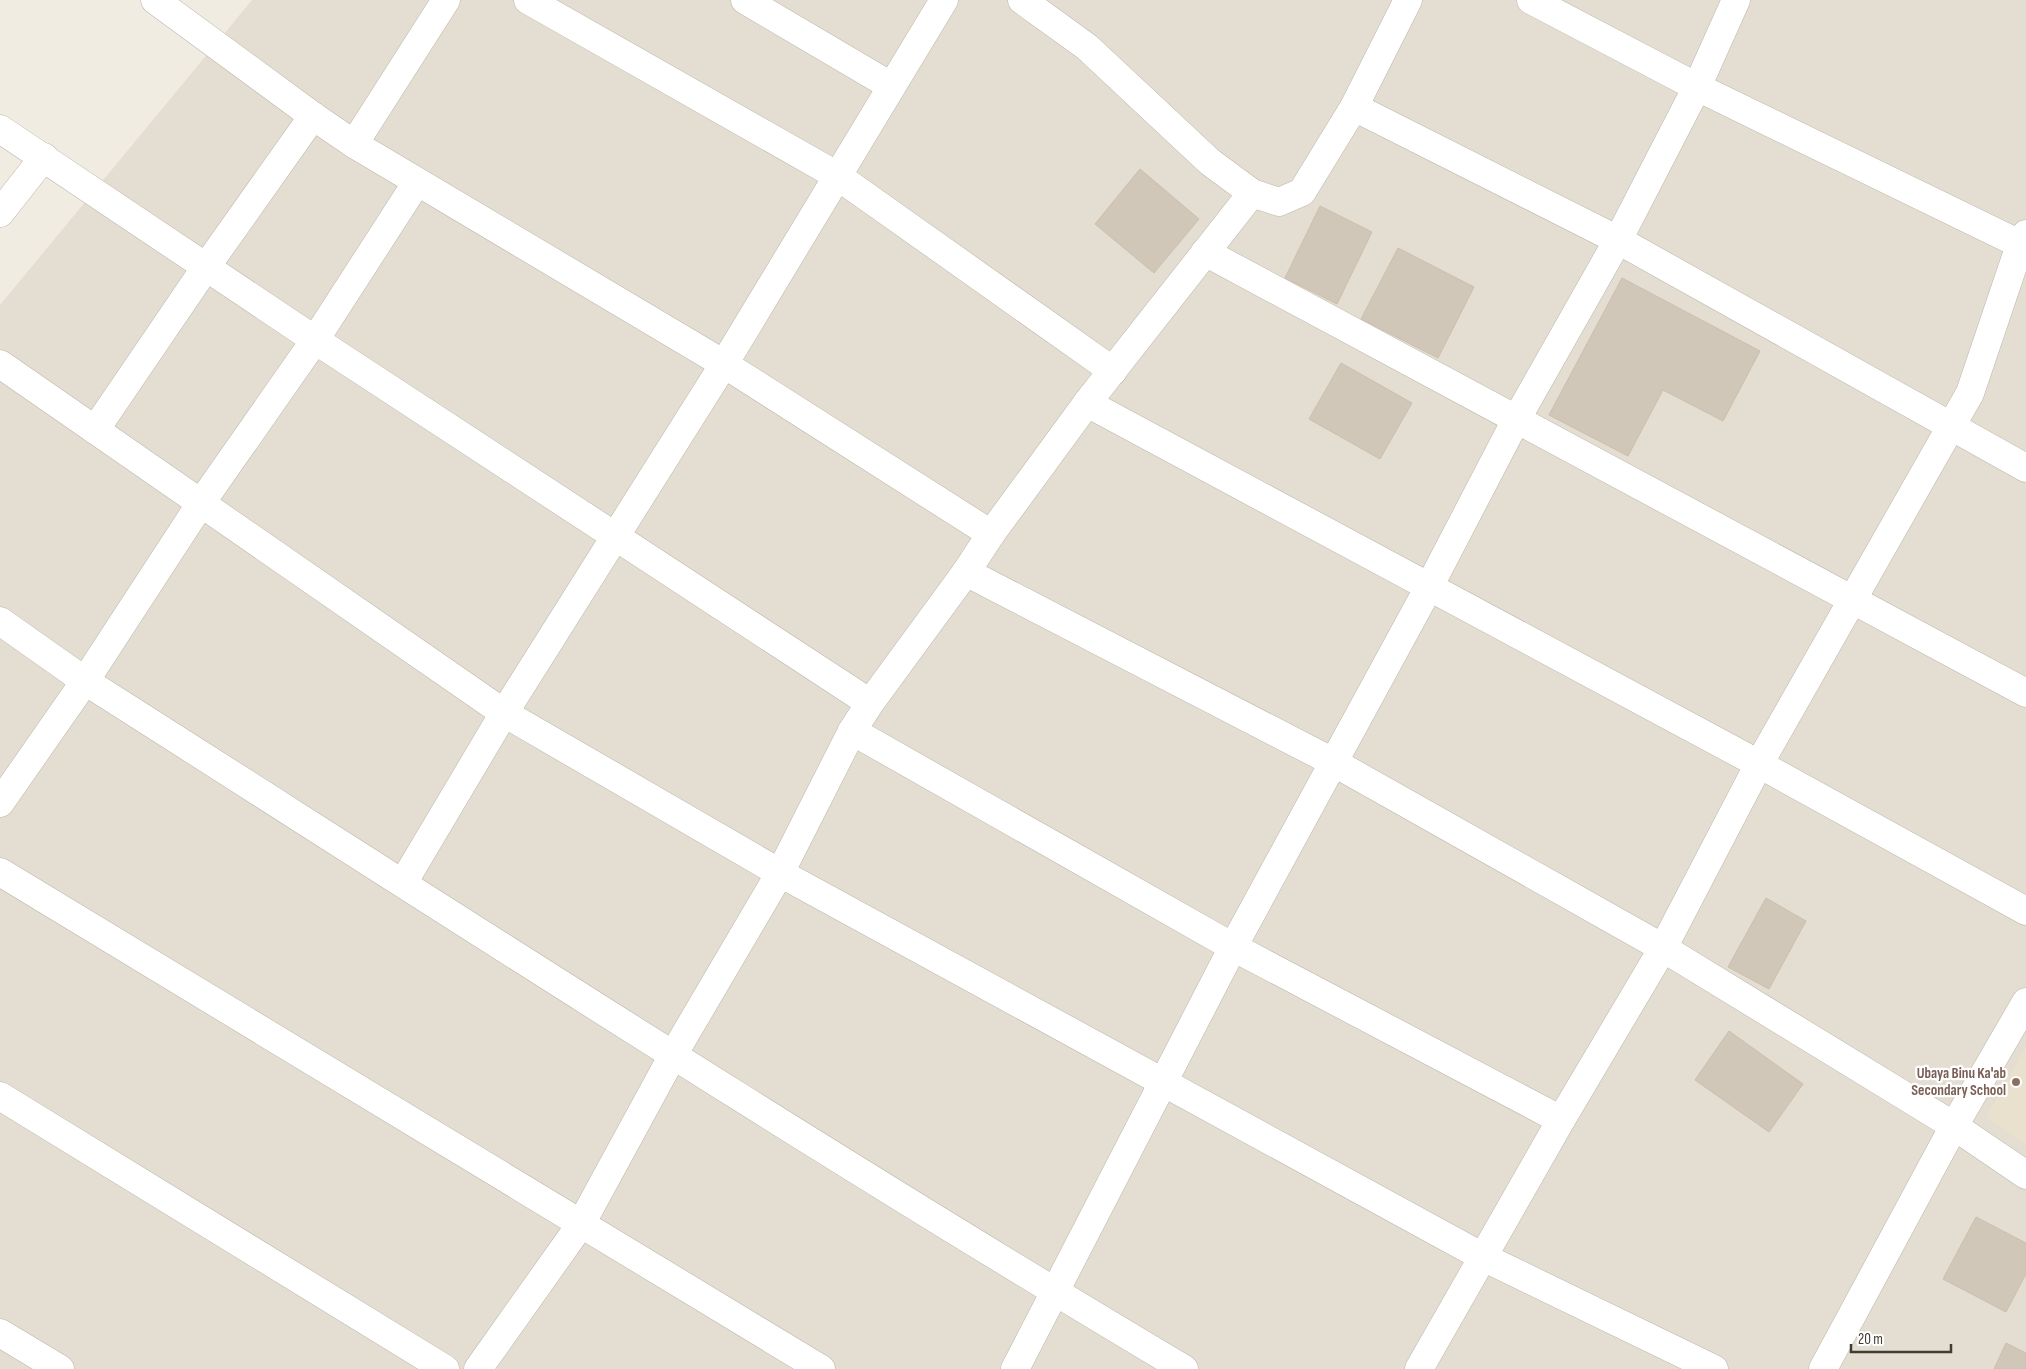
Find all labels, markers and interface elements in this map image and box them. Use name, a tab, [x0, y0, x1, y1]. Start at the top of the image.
place label: Ubaya Binu Ka'ab Secondary School	[1911, 1064, 2006, 1100]
marker: Ubaya Binu Ka'ab Secondary School	[2010, 1076, 2022, 1088]
scale bar	[1851, 1322, 1951, 1354]
text: 20 m	[1858, 1330, 1883, 1349]

